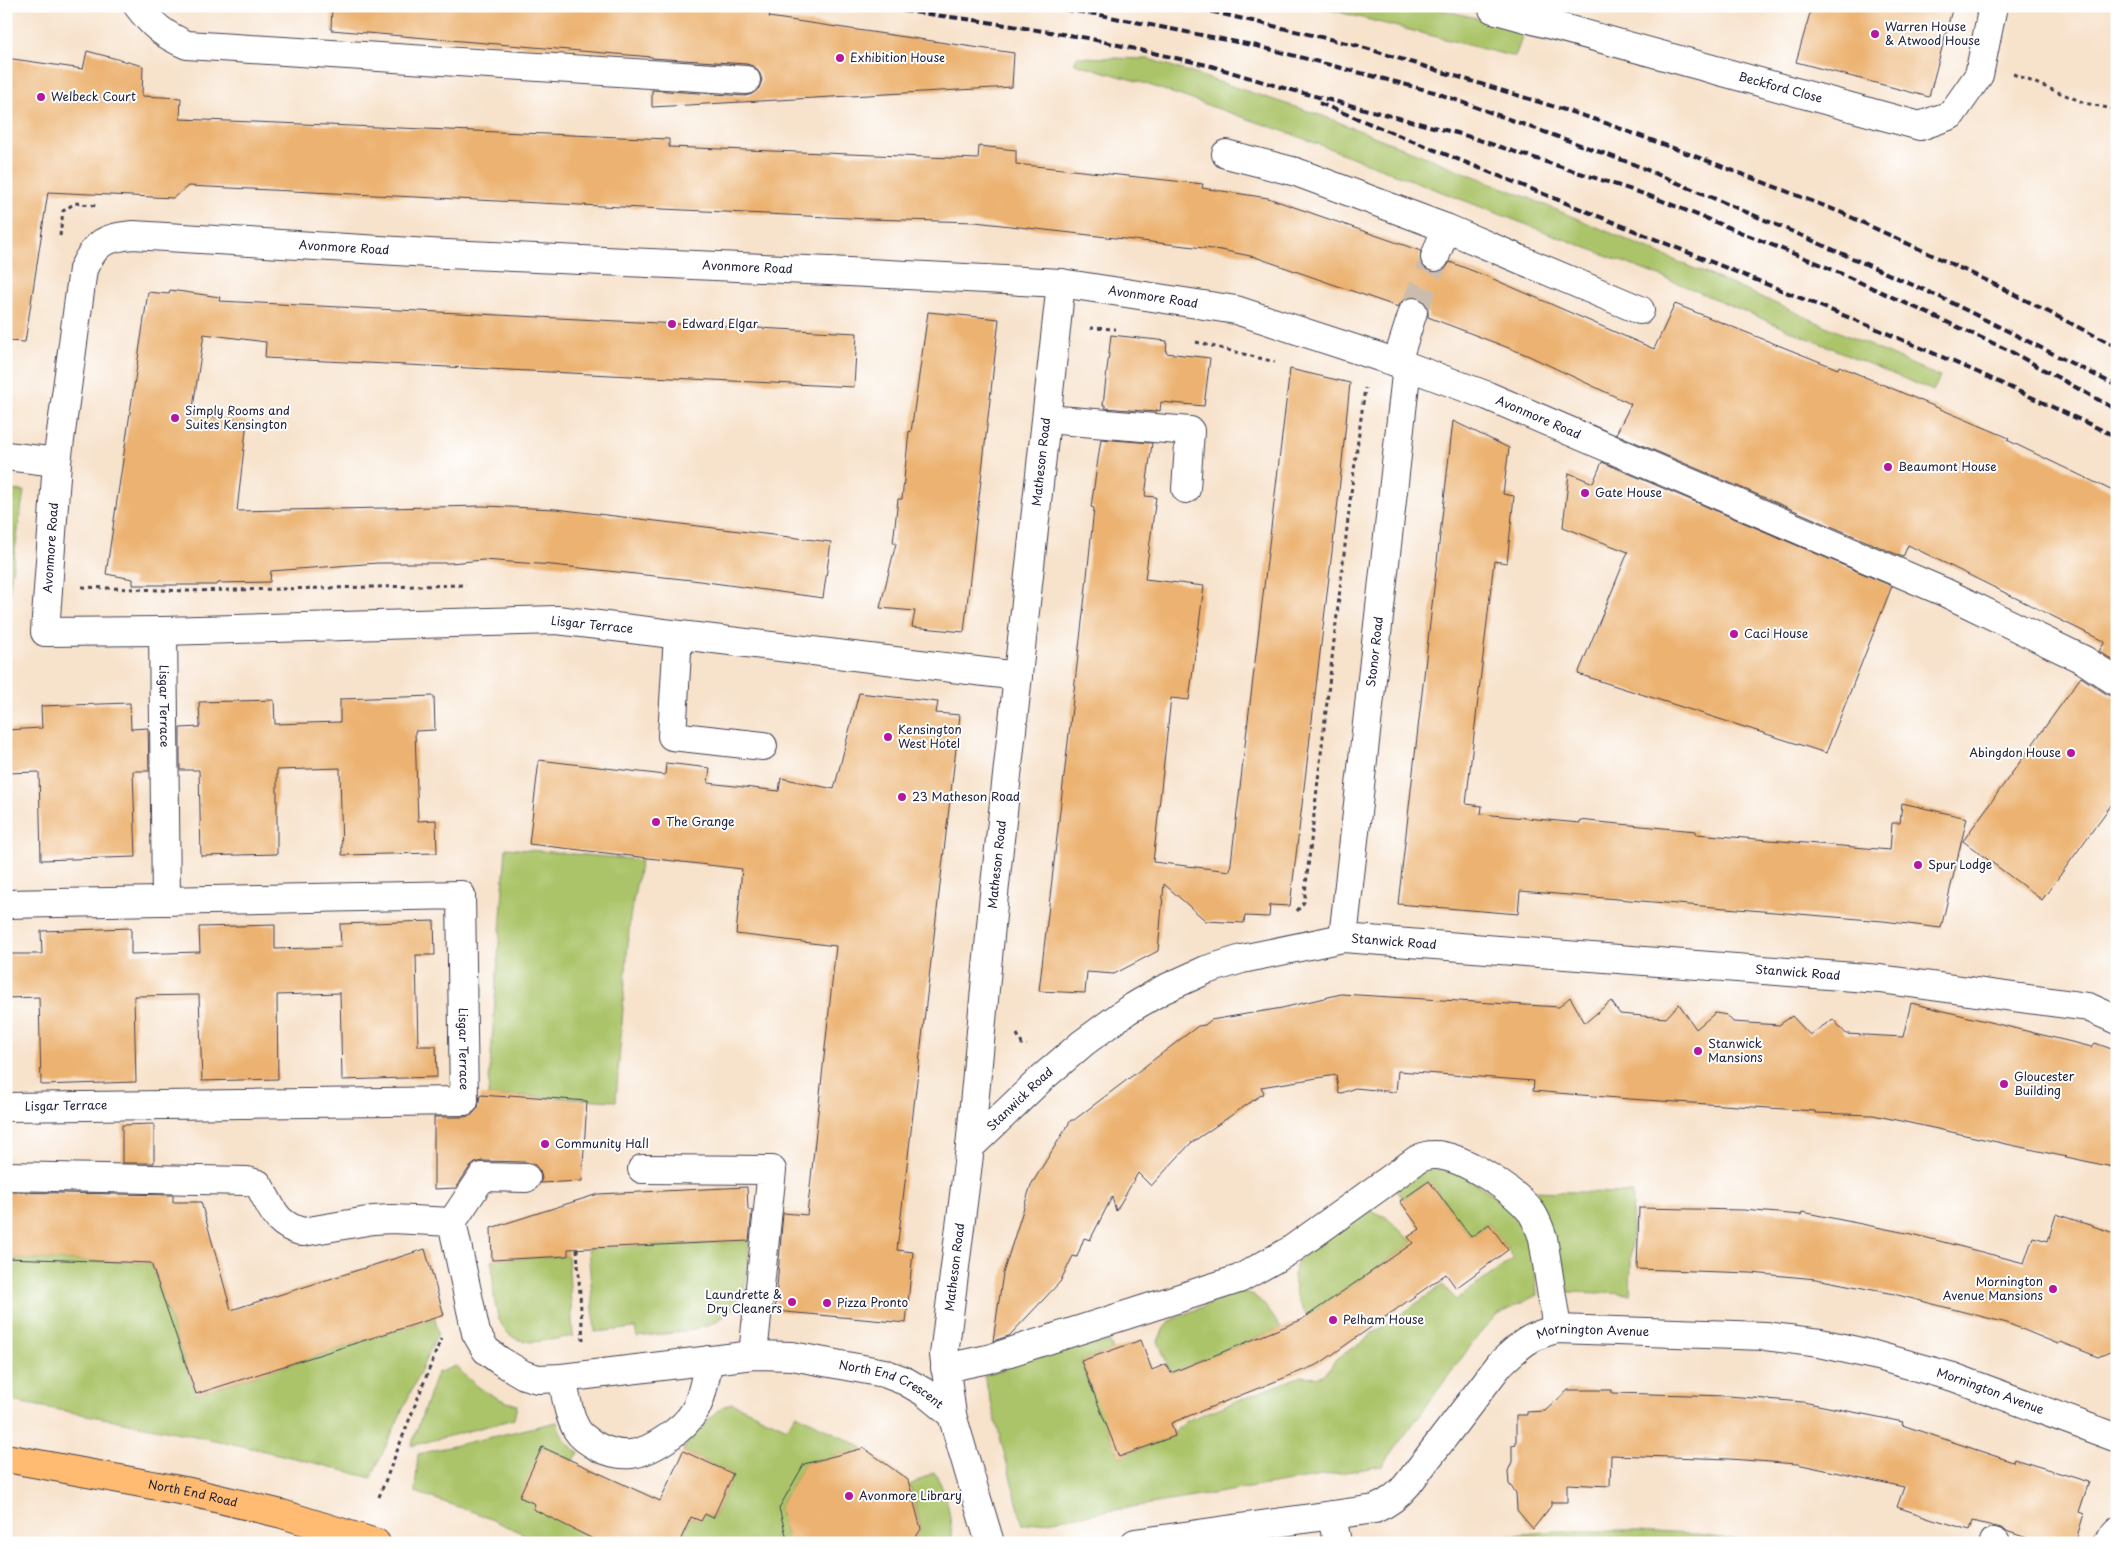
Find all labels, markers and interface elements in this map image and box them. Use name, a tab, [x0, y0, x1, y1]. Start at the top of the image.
place label: Warren House & Atwood House	[1885, 17, 1981, 49]
marker: Warren House & Atwood House	[1869, 28, 1881, 40]
place label: Exhibition House	[850, 48, 945, 66]
marker: Exhibition House	[834, 52, 846, 64]
street label: Beckford Close	[1737, 67, 1825, 107]
place label: Welbeck Court	[51, 87, 136, 105]
marker: Welbeck Court	[35, 91, 47, 103]
street label: Avonmore Road	[298, 235, 390, 259]
street label: Avonmore Road	[702, 255, 793, 277]
street label: Avonmore Road	[1107, 280, 1199, 312]
place label: Edward Elgar	[682, 314, 759, 332]
marker: Edward Elgar	[666, 318, 678, 330]
street label: Avonmore Road	[1494, 391, 1584, 443]
place label: Simply Rooms and Suites Kensington	[185, 401, 290, 433]
marker: Simply Rooms and Suites Kensington	[169, 412, 181, 424]
street label: Matheson Road	[1027, 417, 1054, 507]
place label: Beaumont House	[1898, 457, 1997, 475]
marker: Beaumont House	[1882, 461, 1894, 473]
place label: Gate House	[1595, 483, 1662, 501]
marker: Gate House	[1579, 487, 1591, 499]
street label: Avonmore Road	[38, 502, 62, 594]
street label: Lisgar Terrace	[550, 611, 634, 637]
street label: Stonor Road	[1361, 615, 1387, 688]
place label: Caci House	[1744, 624, 1809, 642]
marker: Caci House	[1728, 628, 1740, 640]
street label: Lisgar Terrace	[155, 665, 174, 747]
place label: Kensington West Hotel	[898, 720, 962, 752]
marker: Kensington West Hotel	[882, 731, 894, 743]
place label: Abingdon House	[1969, 743, 2061, 761]
marker: Abingdon House	[2065, 747, 2077, 759]
place label: 23 Matheson Road	[912, 787, 1020, 805]
marker: 23 Matheson Road	[896, 791, 908, 803]
place label: The Grange	[666, 812, 735, 830]
marker: The Grange	[650, 816, 662, 828]
street label: Matheson Road	[983, 819, 1010, 909]
place label: Spur Lodge	[1928, 855, 1992, 873]
marker: Spur Lodge	[1912, 859, 1924, 871]
street label: Stanwick Road	[1351, 929, 1437, 953]
street label: Stanwick Road	[1754, 959, 1841, 984]
street label: Lisgar Terrace	[455, 1008, 474, 1090]
place label: Stanwick Mansions	[1708, 1034, 1763, 1066]
marker: Stanwick Mansions	[1692, 1045, 1704, 1057]
street label: Stanwick Road	[982, 1063, 1056, 1135]
place label: Gloucester Building	[2014, 1067, 2075, 1099]
marker: Gloucester Building	[1998, 1078, 2010, 1090]
street label: Lisgar Terrace	[25, 1095, 107, 1115]
place label: Community Hall	[555, 1134, 649, 1152]
marker: Community Hall	[539, 1138, 551, 1150]
street label: Matheson Road	[940, 1222, 968, 1312]
place label: Mornington Avenue Mansions	[1943, 1272, 2044, 1304]
marker: Mornington Avenue Mansions	[2047, 1283, 2059, 1295]
place label: Laundrette & Dry Cleaners	[705, 1285, 783, 1317]
place label: Pizza Pronto	[837, 1293, 908, 1311]
marker: Laundrette & Dry Cleaners	[786, 1296, 798, 1308]
marker: Pizza Pronto	[821, 1297, 833, 1309]
place label: Pelham House	[1343, 1310, 1424, 1328]
marker: Pelham House	[1327, 1314, 1339, 1326]
street label: Mornington Avenue	[1533, 1319, 1650, 1343]
street label: North End Crescent	[838, 1355, 948, 1412]
street label: Mornington Avenue	[1935, 1363, 2047, 1418]
street label: North End Road	[147, 1474, 239, 1511]
place label: Avonmore Library	[859, 1486, 962, 1504]
marker: Avonmore Library	[843, 1490, 855, 1502]

